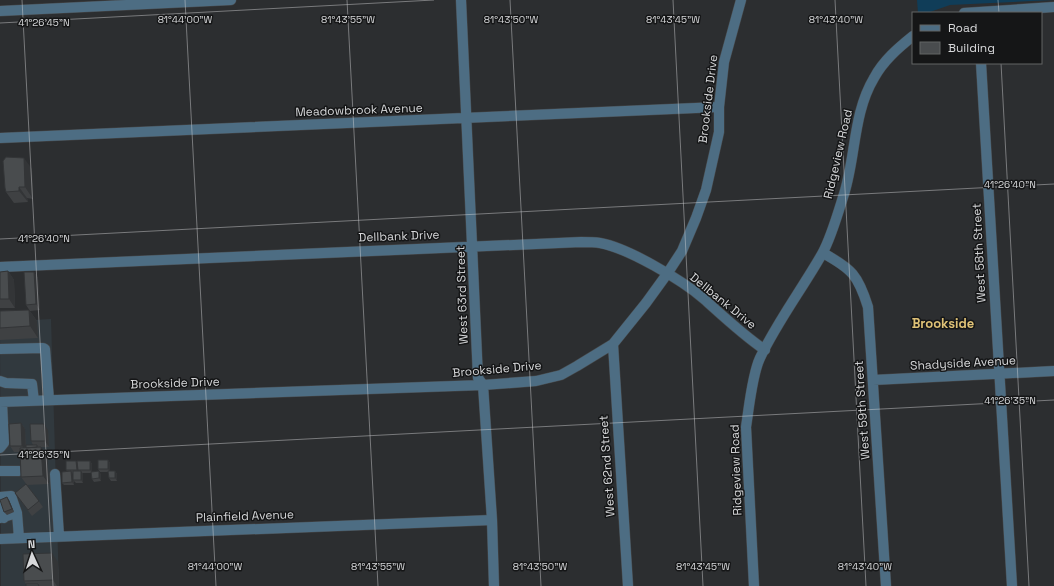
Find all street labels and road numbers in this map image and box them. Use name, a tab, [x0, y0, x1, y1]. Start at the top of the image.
street label: Brookside Drive	[695, 54, 721, 144]
street label: Meadowbrook Avenue	[295, 100, 423, 120]
street label: Ridgeview Road	[820, 108, 856, 200]
street label: West 58th Street	[968, 203, 990, 303]
street label: Dellbank Drive	[358, 227, 440, 245]
street label: West 63rd Street	[452, 245, 472, 345]
street label: Dellbank Drive	[686, 269, 760, 333]
street label: Shadyside Avenue	[910, 352, 1016, 374]
street label: Brookside Drive	[452, 357, 542, 381]
street label: West 59th Street	[851, 360, 873, 460]
street label: Brookside Drive	[130, 373, 220, 393]
street label: West 62nd Street	[595, 415, 619, 517]
street label: Ridgeview Road	[726, 424, 746, 516]
street label: Plainfield Avenue	[196, 506, 294, 526]

